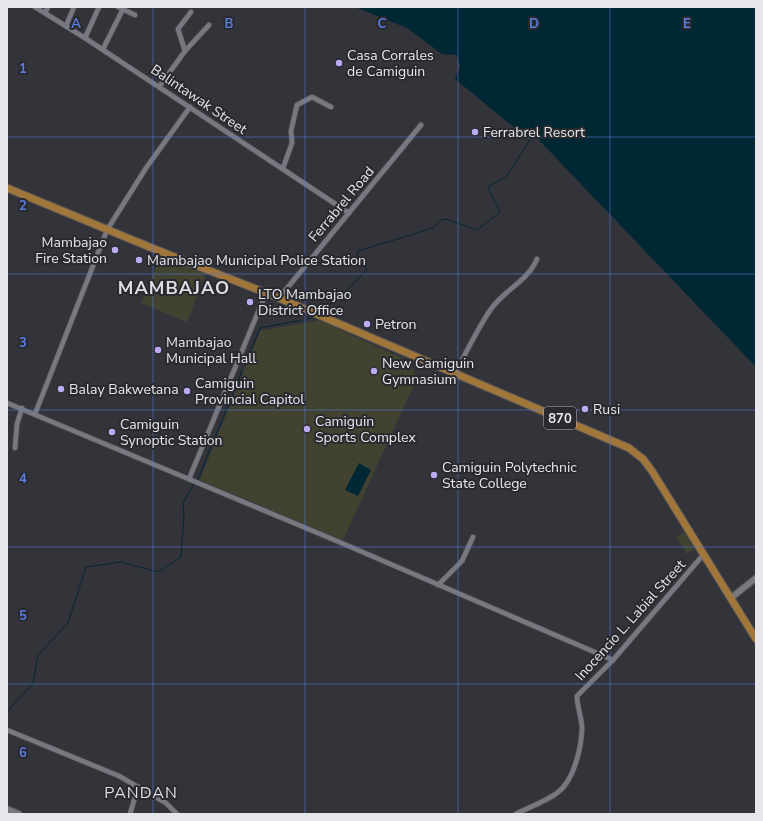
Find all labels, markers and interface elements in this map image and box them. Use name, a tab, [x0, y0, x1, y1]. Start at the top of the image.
text: A	[71, 15, 81, 33]
text: B	[225, 15, 234, 33]
text: C	[378, 15, 387, 33]
text: D	[529, 15, 539, 33]
text: E	[683, 15, 691, 33]
place label: Casa Corrales de Camiguin	[347, 46, 434, 81]
marker: Casa Corrales de Camiguin	[334, 58, 344, 68]
text: 1	[19, 60, 27, 78]
street label: Balintawak Street	[147, 60, 251, 139]
place label: Ferrabrel Resort	[483, 123, 585, 142]
marker: Ferrabrel Resort	[470, 127, 480, 137]
street label: Ferrabrel Road	[304, 163, 379, 246]
text: 2	[19, 197, 27, 215]
place label: Mambajao Fire Station	[35, 233, 107, 268]
marker: Mambajao Fire Station	[110, 245, 120, 255]
place label: Mambajao Municipal Police Station	[147, 251, 366, 270]
marker: Mambajao Municipal Police Station	[134, 255, 144, 265]
district label: MAMBAJAO	[118, 276, 230, 300]
place label: LTO Mambajao District Office	[258, 285, 352, 320]
marker: LTO Mambajao District Office	[245, 297, 255, 307]
place label: Petron	[375, 315, 417, 334]
marker: Petron	[362, 319, 372, 329]
place label: Mambajao Municipal Hall	[166, 333, 257, 368]
text: 3	[19, 334, 27, 352]
marker: Mambajao Municipal Hall	[153, 345, 163, 355]
place label: New Camiguin Gymnasium	[382, 354, 474, 389]
marker: New Camiguin Gymnasium	[369, 366, 379, 376]
place label: Camiguin Provincial Capitol	[195, 374, 305, 409]
place label: Balay Bakwetana	[69, 380, 179, 399]
marker: Balay Bakwetana	[56, 384, 66, 394]
marker: Camiguin Provincial Capitol	[182, 386, 192, 396]
place label: Rusi	[593, 400, 620, 419]
marker: Rusi	[580, 404, 590, 414]
road number: 870	[544, 407, 576, 429]
place label: Camiguin Sports Complex	[315, 412, 416, 447]
place label: Camiguin Synoptic Station	[120, 415, 223, 450]
marker: Camiguin Sports Complex	[302, 424, 312, 434]
marker: Camiguin Synoptic Station	[107, 427, 117, 437]
place label: Camiguin Polytechnic State College	[442, 458, 577, 493]
text: 4	[19, 470, 27, 488]
marker: Camiguin Polytechnic State College	[429, 470, 439, 480]
street label: Inocencio L. Labial Street	[571, 556, 690, 685]
text: 5	[19, 607, 27, 625]
text: 6	[19, 744, 27, 762]
district label: PANDAN	[104, 782, 178, 804]

